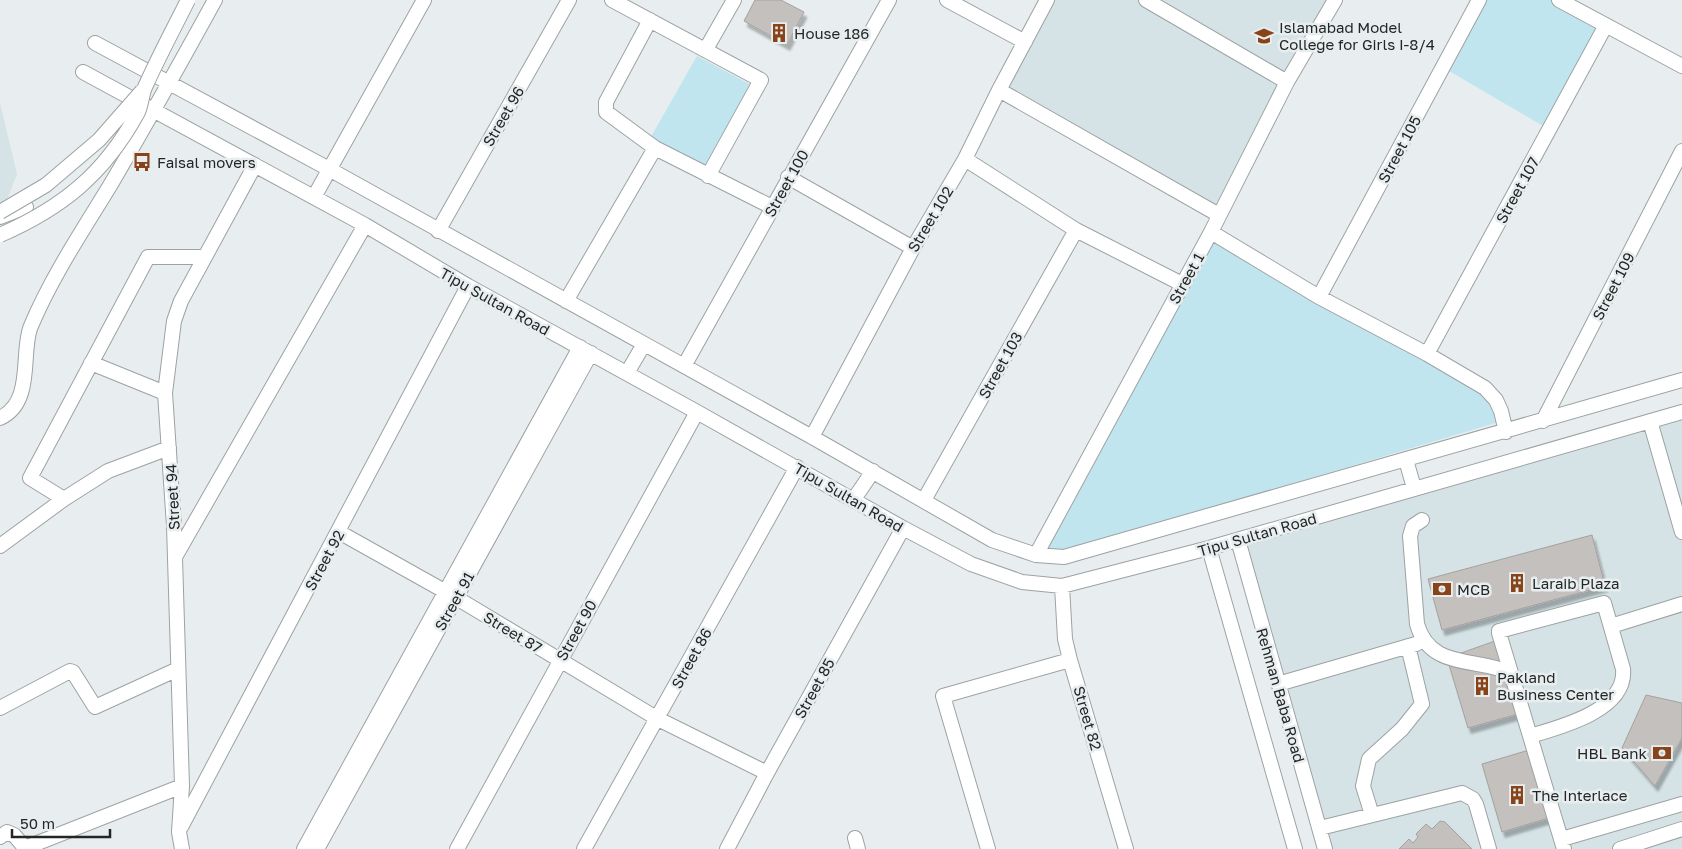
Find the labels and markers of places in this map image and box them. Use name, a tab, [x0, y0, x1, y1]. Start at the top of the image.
place label: Islamabad Model College for Girls I-8/4	[1279, 18, 1435, 53]
building icon: House 186	[768, 22, 790, 44]
place label: House 186	[794, 24, 869, 42]
school or university icon: Islamabad Model College for Girls I-8/4	[1253, 25, 1275, 47]
bus stop icon: Faisal movers	[131, 151, 153, 173]
place label: Faisal movers	[157, 153, 256, 171]
building icon: Laraib Plaza	[1506, 572, 1528, 594]
place label: Laraib Plaza	[1532, 574, 1620, 592]
bank icon: MCB	[1431, 578, 1453, 600]
place label: MCB	[1457, 580, 1490, 598]
place label: Pakland Business Center	[1497, 668, 1614, 703]
building icon: Pakland Business Center	[1471, 675, 1493, 697]
bank icon: HBL Bank	[1651, 742, 1673, 764]
place label: HBL Bank	[1577, 744, 1648, 762]
building icon: The Interlace	[1506, 784, 1528, 806]
place label: The Interlace	[1532, 786, 1628, 804]

